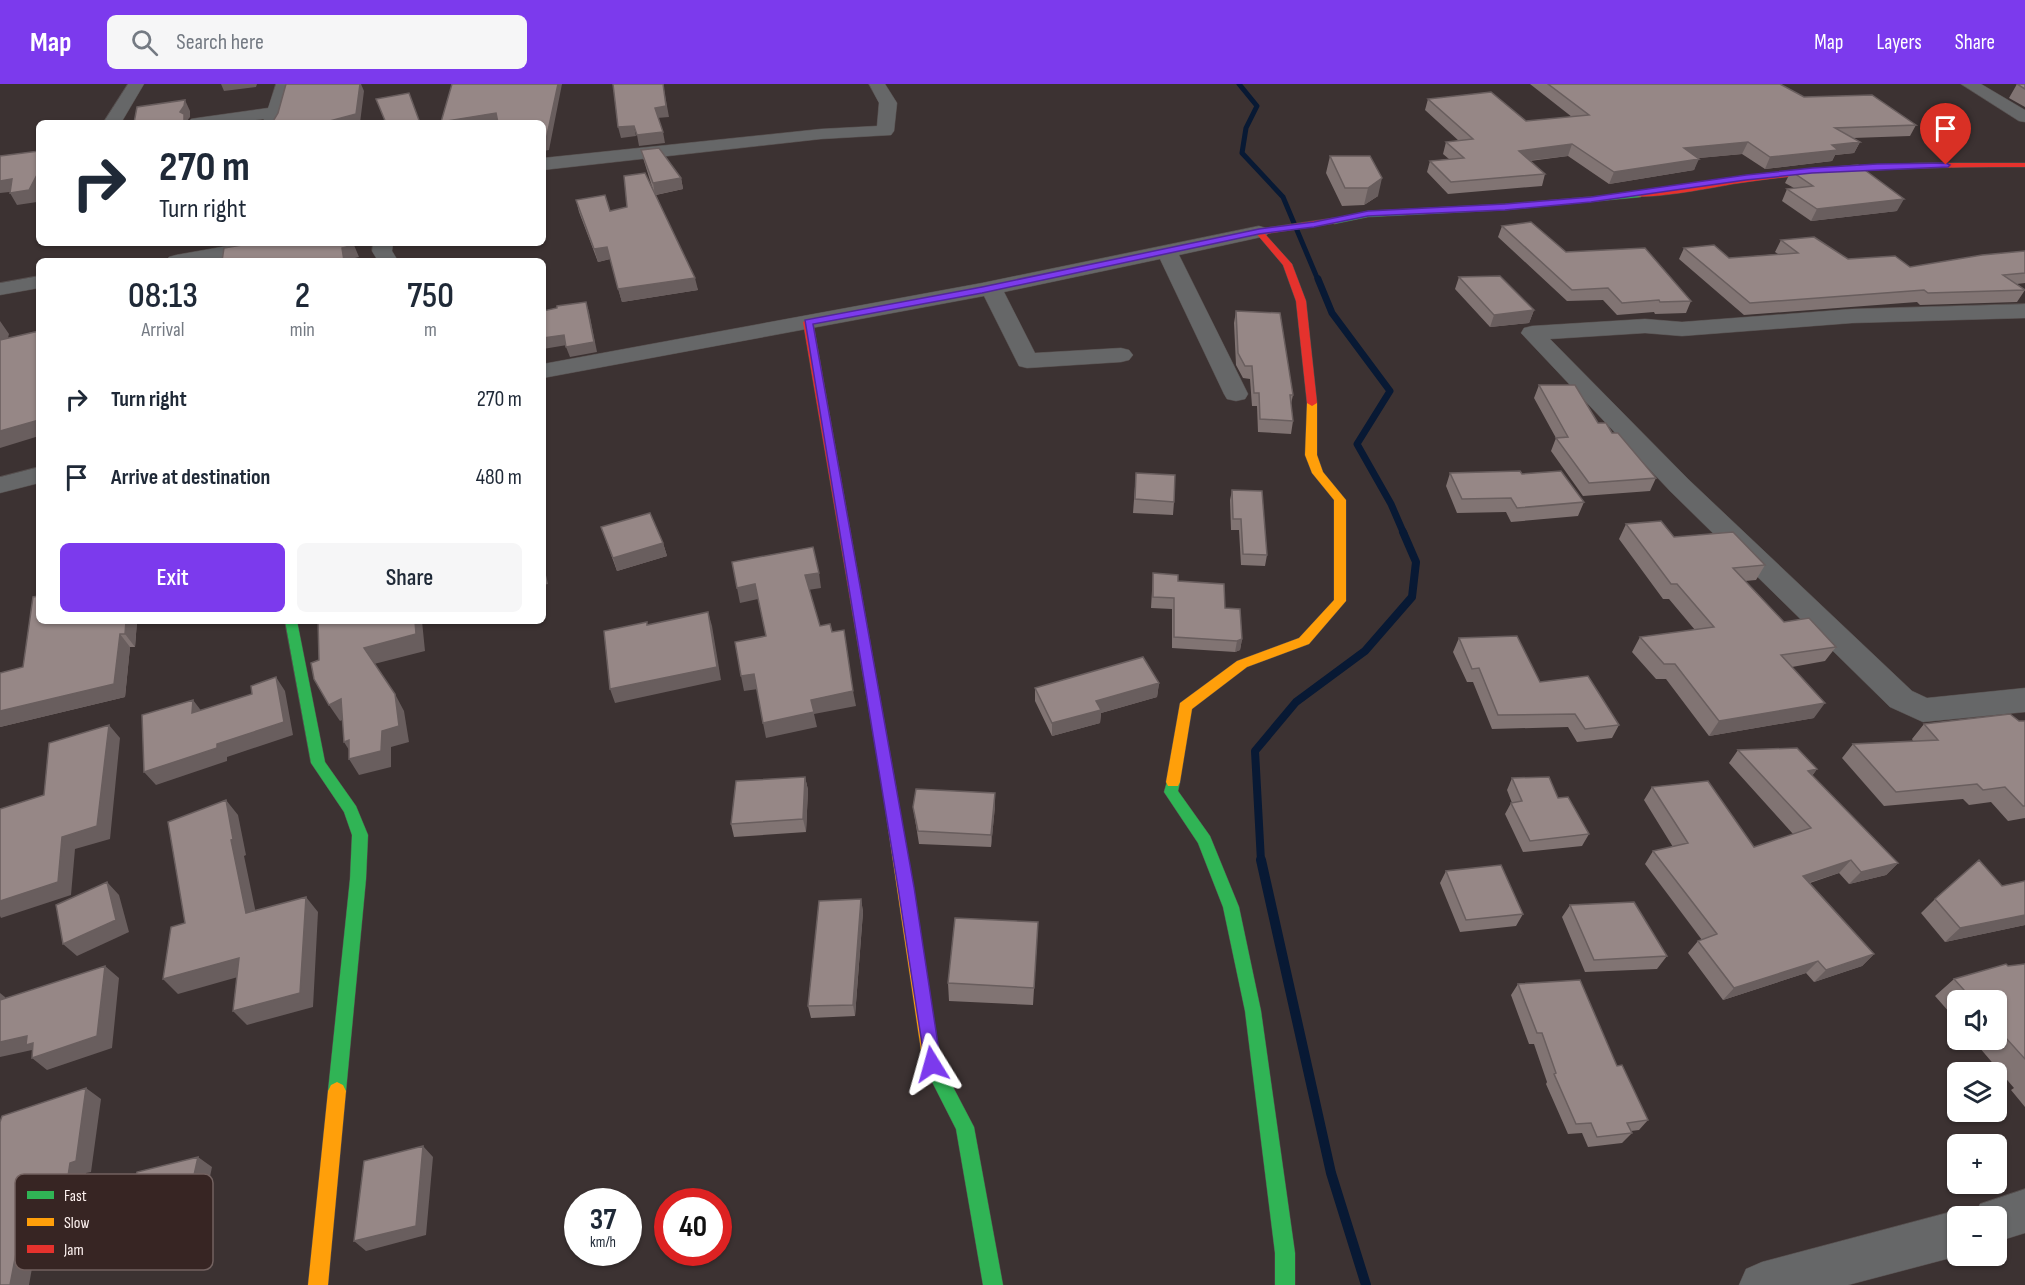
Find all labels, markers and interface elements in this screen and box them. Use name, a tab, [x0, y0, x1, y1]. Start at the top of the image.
search box	[107, 15, 527, 69]
text: Map	[30, 26, 71, 59]
icon: search	[128, 26, 161, 59]
text: Search here	[176, 29, 264, 56]
text: Map	[1814, 30, 1843, 55]
text: Layers	[1876, 30, 1922, 55]
text: Share	[1955, 30, 1995, 55]
pin	[1920, 103, 1971, 165]
icon: arrive	[1929, 112, 1962, 145]
text: 270 m	[159, 142, 250, 193]
icon: right	[60, 144, 138, 222]
text: Turn right	[159, 193, 246, 225]
text: 08:13	[128, 275, 198, 318]
text: 2	[295, 275, 310, 318]
text: 750	[407, 275, 454, 318]
text: Arrival	[141, 318, 184, 342]
text: min	[290, 318, 315, 342]
text: m	[424, 318, 437, 342]
icon: right	[60, 383, 93, 416]
text: Turn right	[111, 386, 187, 413]
text: 270 m	[477, 386, 522, 413]
icon: arrive	[60, 461, 93, 494]
text: Arrive at destination	[111, 464, 270, 491]
text: 480 m	[476, 464, 522, 491]
button: Exit	[60, 543, 285, 612]
button: Share	[297, 543, 522, 612]
map controls	[1947, 990, 2007, 1266]
button: sound	[1947, 990, 2007, 1050]
position arrow	[900, 1032, 964, 1096]
button: layers	[1947, 1062, 2007, 1122]
button: +	[1947, 1134, 2007, 1194]
legend	[15, 1174, 213, 1270]
text: Fast	[64, 1187, 87, 1206]
speed limit sign: 40	[654, 1188, 732, 1266]
text: 37	[590, 1202, 616, 1238]
button: −	[1947, 1206, 2007, 1266]
text: Slow	[64, 1214, 89, 1233]
text: km/h	[590, 1233, 616, 1252]
text: Jam	[63, 1241, 84, 1260]

